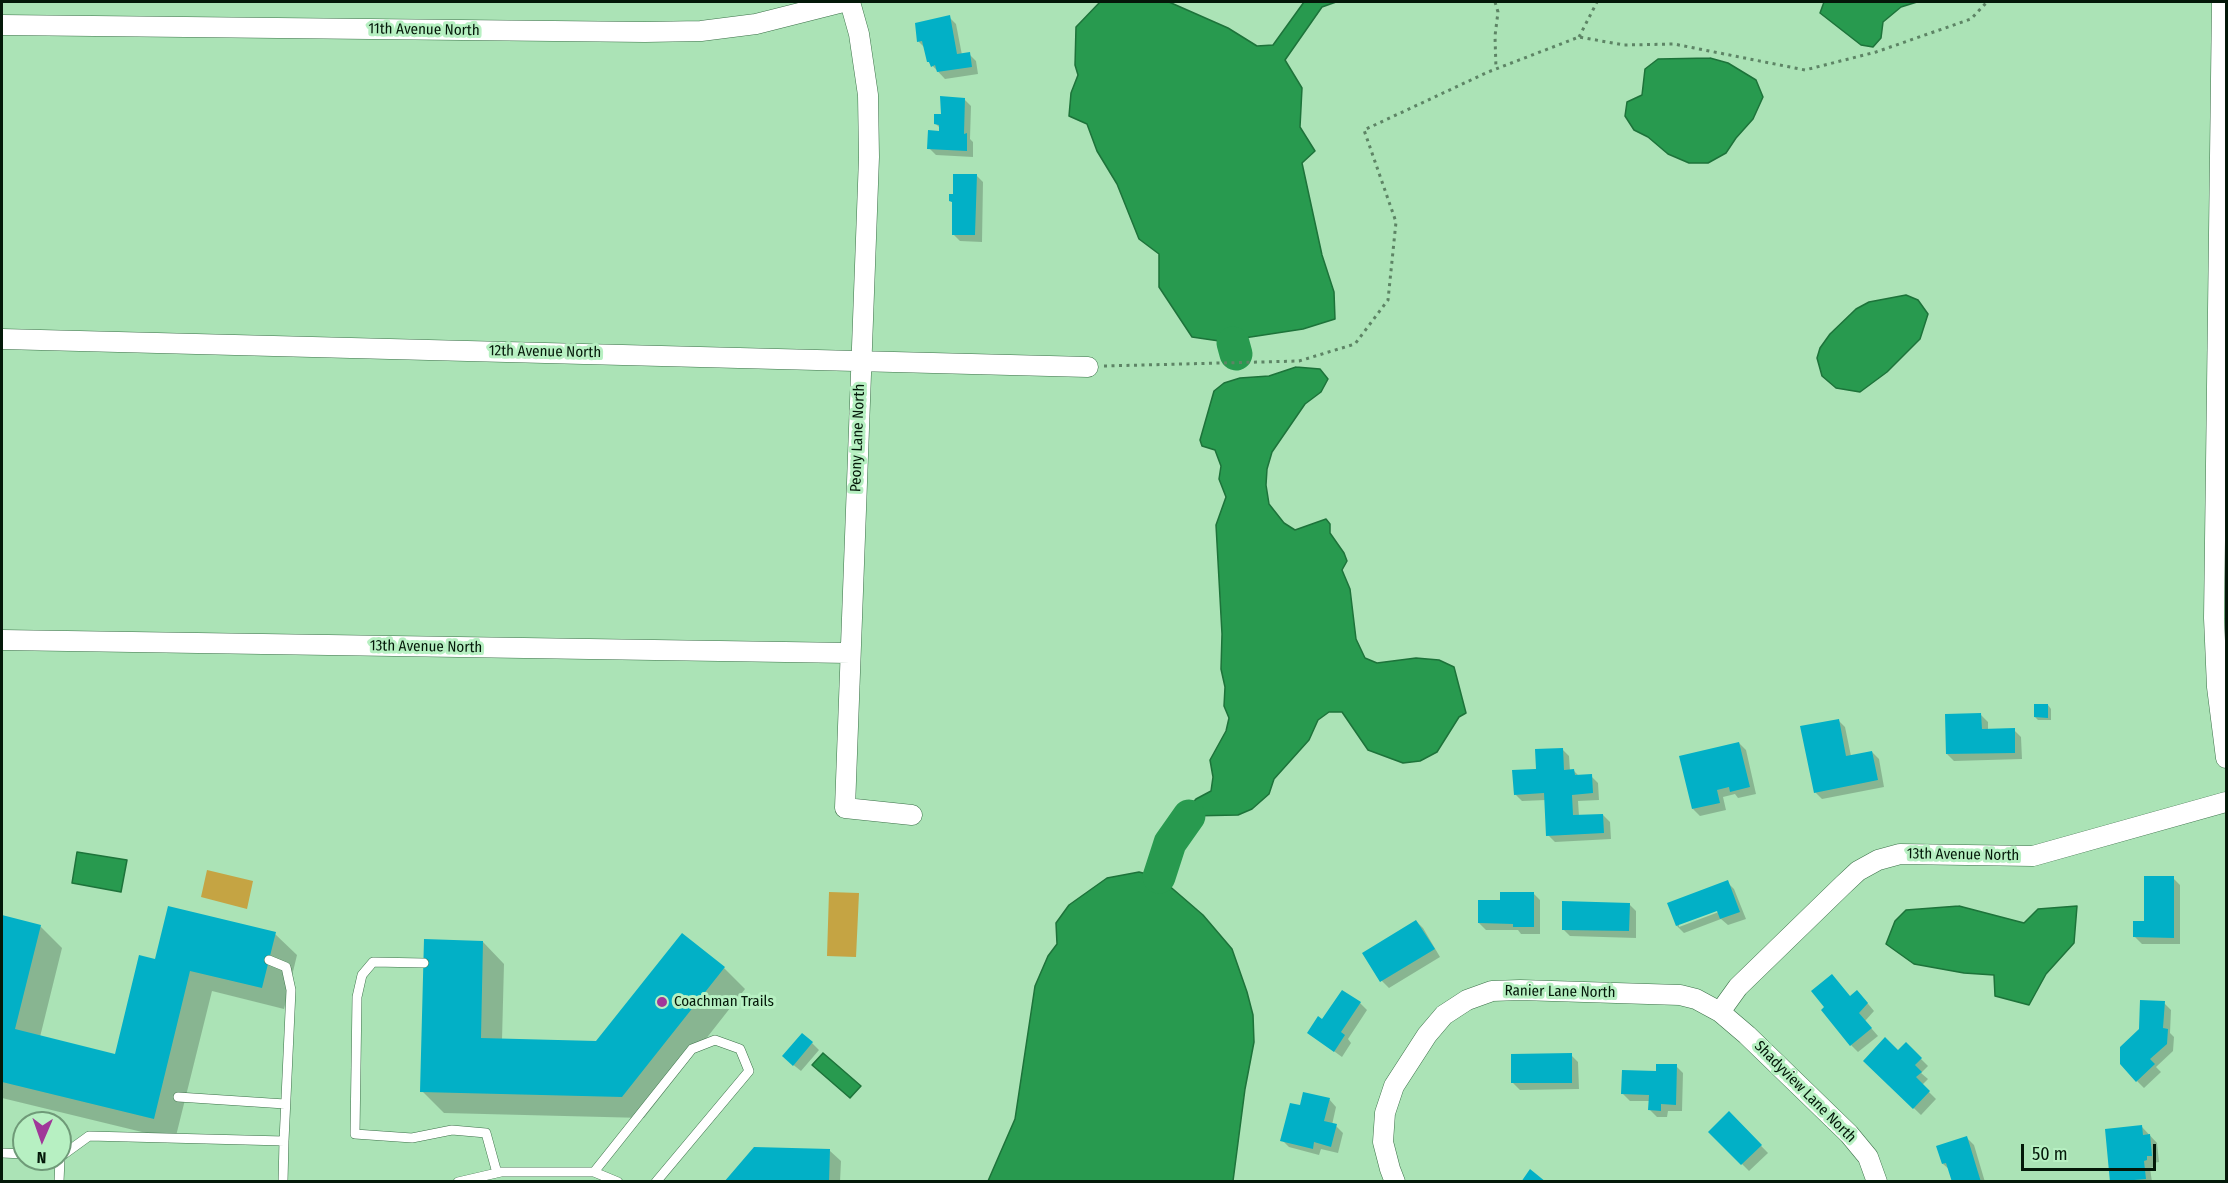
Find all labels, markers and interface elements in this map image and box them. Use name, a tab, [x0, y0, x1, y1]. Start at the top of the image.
street label: 11th Avenue North	[368, 20, 480, 40]
street label: 12th Avenue North	[489, 342, 601, 362]
street label: Peony Lane North	[847, 383, 869, 493]
street label: 13th Avenue North	[370, 637, 482, 657]
street label: 13th Avenue North	[1907, 845, 2019, 865]
street label: Ranier Lane North	[1504, 982, 1616, 1002]
place label: Coachman Trails	[674, 993, 774, 1011]
marker: Coachman Trails	[655, 995, 669, 1009]
street label: Shadyview Lane North	[1750, 1037, 1860, 1147]
north arrow	[12, 1111, 72, 1171]
scale bar	[2024, 1132, 2159, 1170]
text: 50 m	[2032, 1143, 2068, 1165]
text: N	[36, 1148, 47, 1167]

